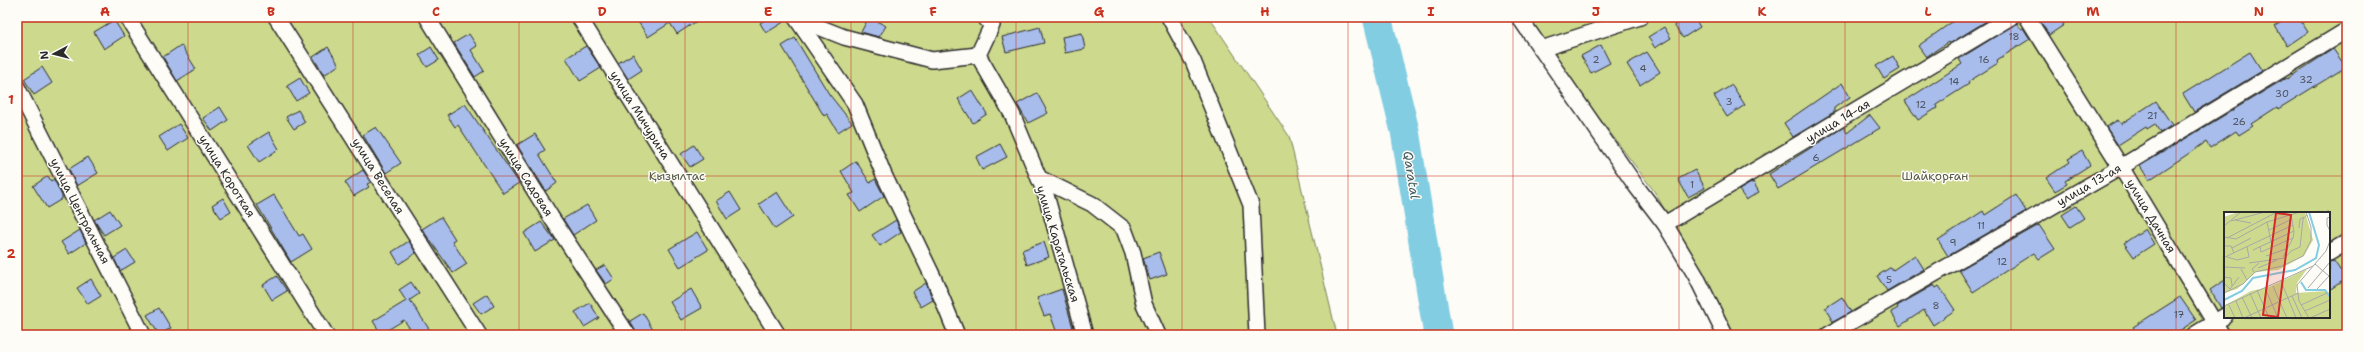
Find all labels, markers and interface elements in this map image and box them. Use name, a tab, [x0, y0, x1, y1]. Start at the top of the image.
text: A	[100, 3, 110, 20]
text: B	[267, 3, 275, 20]
text: C	[432, 3, 440, 20]
text: D	[597, 3, 607, 20]
text: E	[764, 3, 773, 20]
text: F	[929, 3, 937, 20]
text: G	[1094, 3, 1105, 20]
text: H	[1260, 3, 1270, 20]
text: I	[1427, 3, 1435, 20]
text: J	[1592, 3, 1600, 20]
text: K	[1758, 3, 1767, 20]
text: L	[1924, 3, 1932, 20]
text: M	[2086, 3, 2100, 20]
text: N	[2254, 3, 2264, 20]
house number: 18	[2008, 30, 2020, 43]
north arrow	[34, 34, 74, 74]
text: N	[37, 50, 53, 60]
house number: 2	[1593, 53, 1600, 66]
house number: 16	[1979, 53, 1989, 66]
house number: 4	[1640, 62, 1647, 75]
street label: улица Мичурина	[606, 68, 674, 163]
house number: 32	[2299, 73, 2313, 86]
house number: 14	[1949, 75, 1959, 88]
house number: 30	[2275, 87, 2289, 100]
text: 1	[8, 91, 14, 108]
house number: 3	[1726, 95, 1733, 108]
street label: улица 14-ая	[1803, 96, 1873, 146]
house number: 12	[1916, 98, 1926, 111]
house number: 21	[2147, 109, 2157, 122]
house number: 26	[2232, 115, 2246, 128]
street label: улица Короткая	[195, 132, 259, 220]
street label: улица Веселая	[348, 135, 408, 217]
street label: улица Садовая	[495, 135, 557, 219]
water label: Qaratal	[1399, 150, 1424, 200]
house number: 6	[1813, 151, 1820, 164]
street label: улица Центральная	[46, 155, 114, 267]
street label: улица 13-ая	[2054, 160, 2124, 210]
park label: Қызылтас	[649, 168, 705, 184]
park label: Шайқорған	[1902, 168, 1968, 184]
street label: улица Дачная	[2123, 176, 2179, 256]
house number: 1	[1690, 178, 1694, 191]
street label: улица Каратальская	[1033, 184, 1083, 304]
inset map	[2224, 212, 2330, 318]
house number: 11	[1977, 219, 1985, 232]
house number: 9	[1950, 236, 1957, 249]
text: 2	[6, 245, 16, 262]
house number: 12	[1997, 255, 2007, 268]
house number: 5	[1886, 273, 1892, 286]
house number: 8	[1933, 299, 1940, 312]
house number: 17	[2174, 308, 2184, 321]

